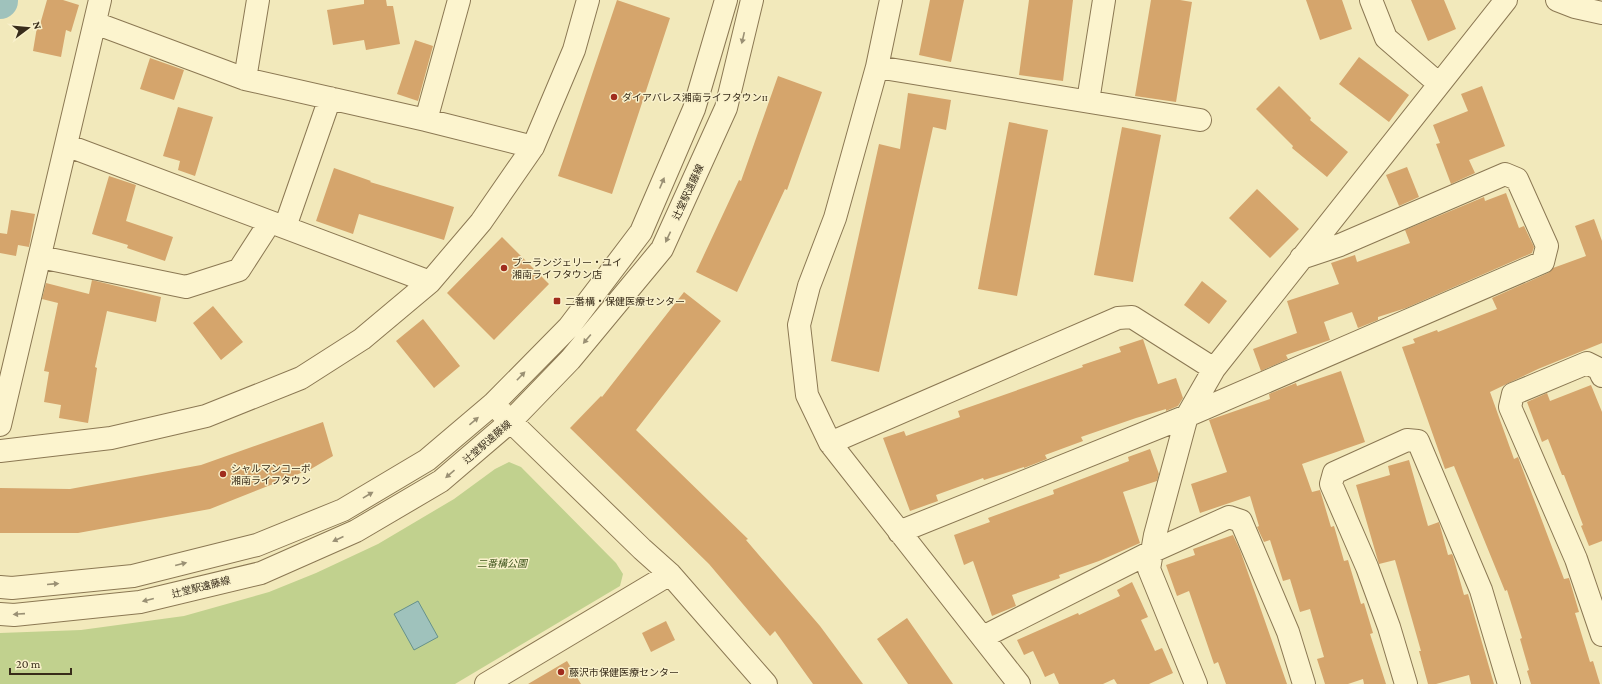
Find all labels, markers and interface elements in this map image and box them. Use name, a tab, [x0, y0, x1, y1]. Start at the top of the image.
north arrow	[8, 8, 48, 48]
text: N	[31, 20, 45, 31]
one-way arrow	[740, 32, 746, 44]
marker: ダイアパレス湘南ライフタウンII	[609, 92, 619, 102]
place label: ダイアパレス湘南ライフタウンII	[622, 92, 768, 103]
street label: 辻堂駅遠藤線	[670, 162, 706, 222]
one-way arrow	[660, 176, 666, 188]
one-way arrow	[664, 232, 670, 244]
place label: ブーランジェリー・ユイ 湘南ライフタウン店	[512, 257, 622, 280]
marker: ブーランジェリー・ユイ 湘南ライフタウン店	[499, 263, 509, 273]
marker: 二番構・保健医療センター	[552, 296, 562, 306]
place label: 二番構・保健医療センター	[565, 296, 685, 307]
one-way arrow	[583, 333, 592, 344]
one-way arrow	[516, 371, 525, 381]
one-way arrow	[468, 416, 479, 425]
street label: 辻堂駅遠藤線	[461, 418, 513, 466]
place label: シャルマンコーポ 湘南ライフタウン	[231, 463, 311, 486]
marker: シャルマンコーポ 湘南ライフタウン	[218, 469, 228, 479]
one-way arrow	[444, 469, 455, 478]
one-way arrow	[362, 492, 374, 499]
one-way arrow	[332, 536, 343, 542]
park label: 二番構公園	[477, 558, 529, 569]
one-way arrow	[175, 561, 187, 567]
street label: 辻堂駅遠藤線	[171, 574, 231, 600]
one-way arrow	[47, 580, 59, 587]
one-way arrow	[142, 598, 154, 604]
one-way arrow	[13, 611, 25, 618]
scale bar	[10, 650, 71, 676]
text: 20 m	[16, 657, 41, 671]
marker: 藤沢市保健医療センター	[556, 667, 566, 677]
place label: 藤沢市保健医療センター	[569, 667, 679, 678]

